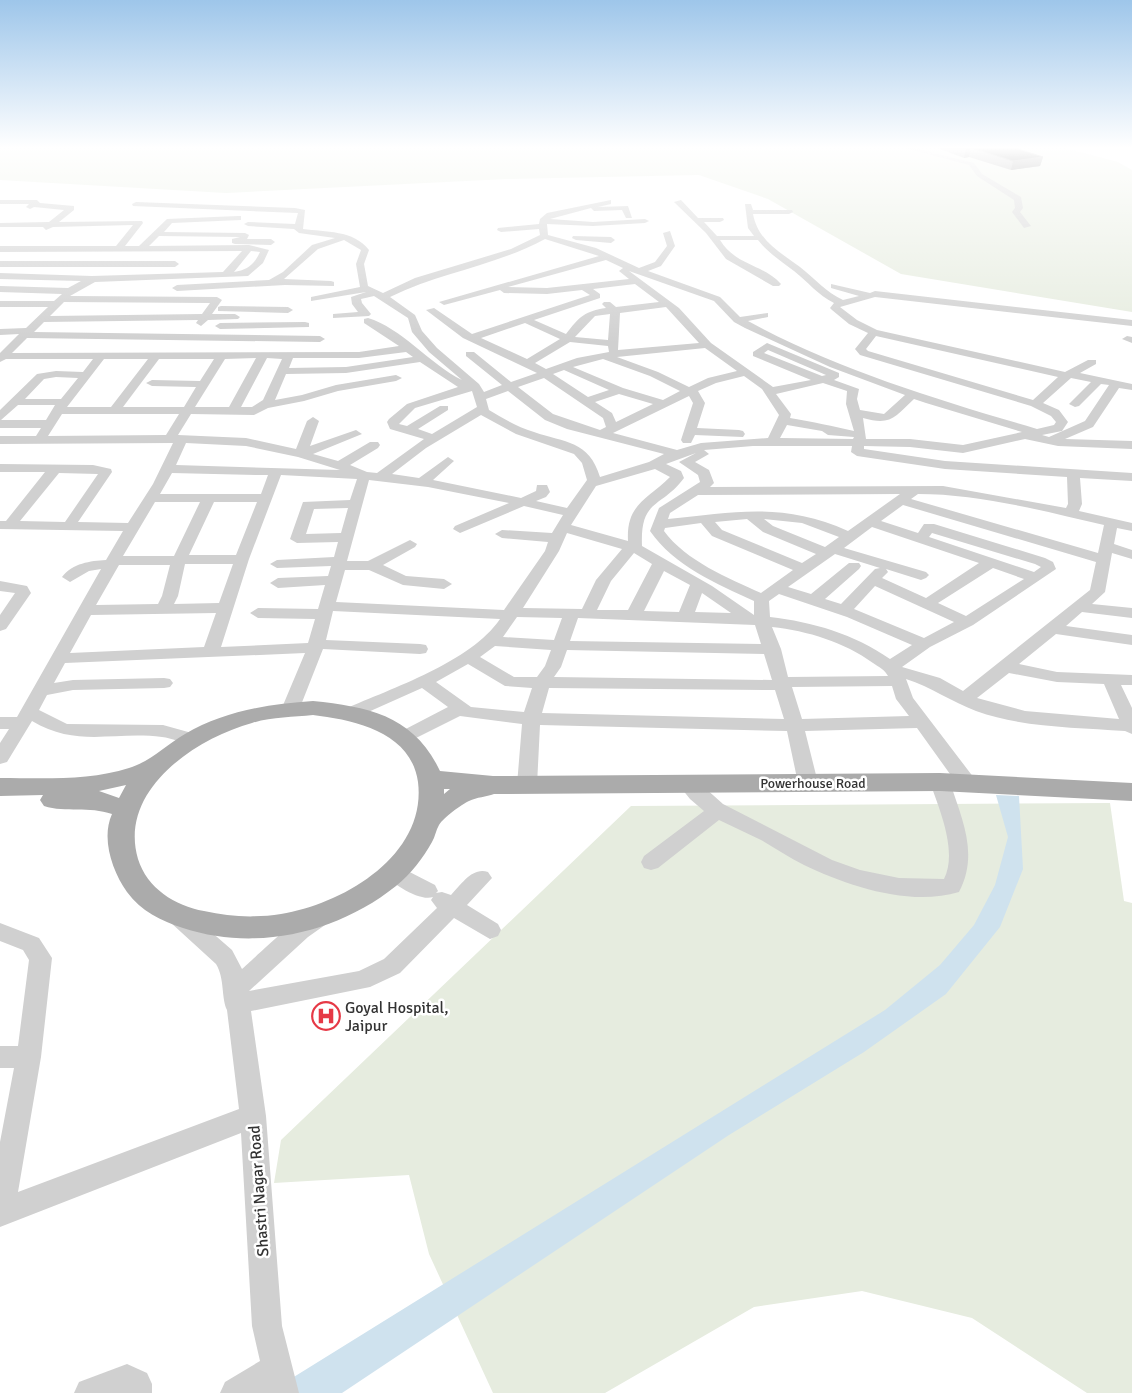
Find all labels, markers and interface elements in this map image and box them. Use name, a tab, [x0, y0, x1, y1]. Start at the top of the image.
street label: Powerhouse Road	[760, 775, 866, 792]
place label: Goyal Hospital, Jaipur	[345, 998, 449, 1036]
hospital icon: Goyal Hospital, Jaipur	[311, 1001, 341, 1031]
street label: Shastri Nagar Road	[244, 1125, 274, 1257]

